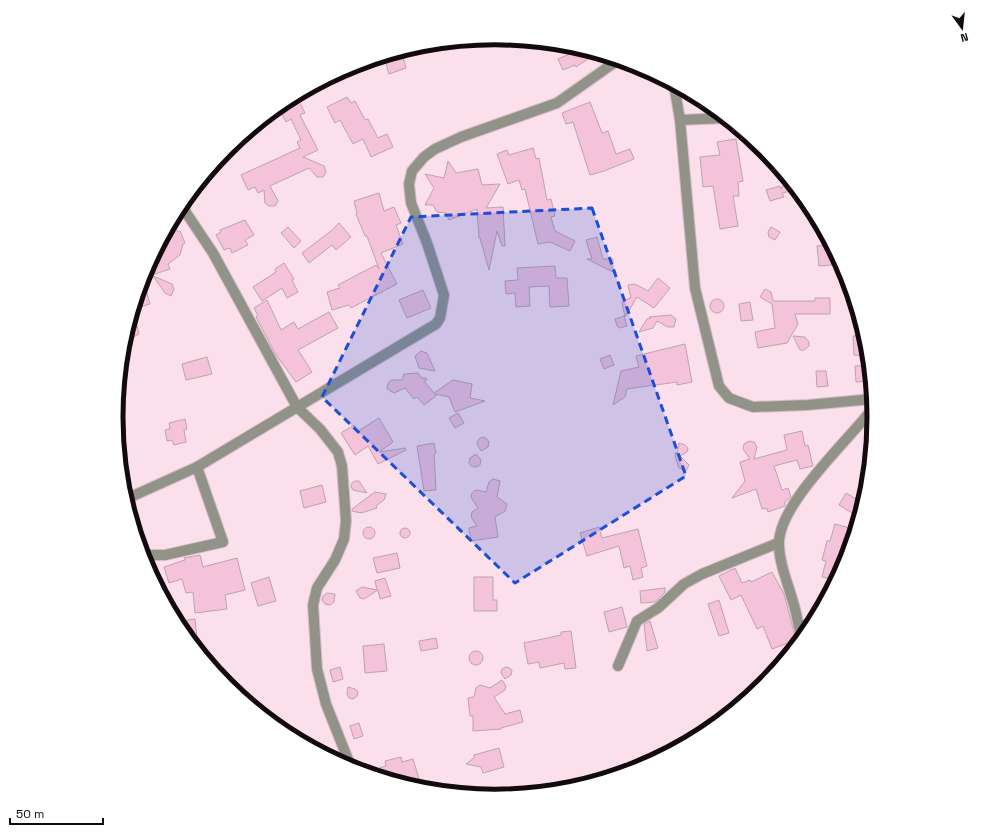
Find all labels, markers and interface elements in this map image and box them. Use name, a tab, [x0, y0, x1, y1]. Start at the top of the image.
north arrow	[942, 8, 982, 48]
text: N	[959, 30, 970, 45]
scale bar	[10, 800, 103, 826]
text: 50 m	[16, 806, 44, 822]

